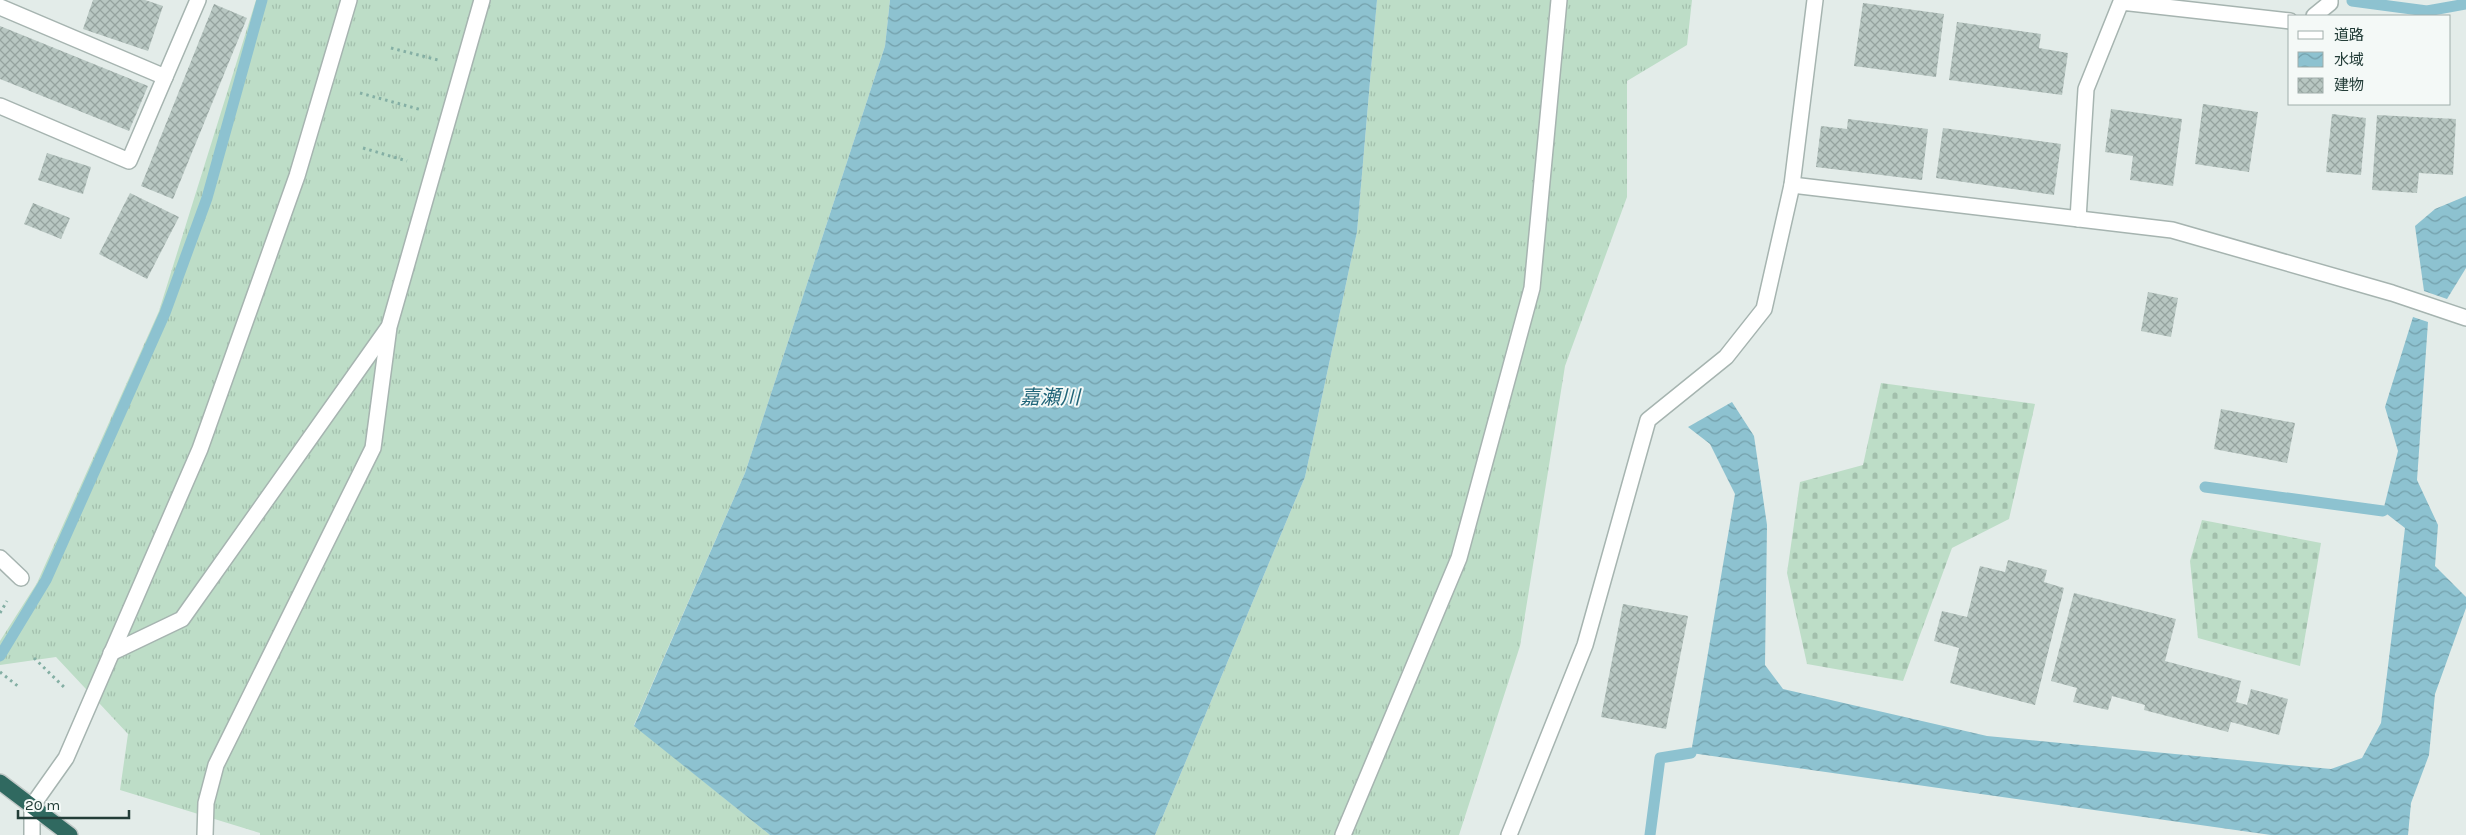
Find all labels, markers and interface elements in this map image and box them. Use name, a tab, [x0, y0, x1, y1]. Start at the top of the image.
legend	[2288, 15, 2451, 105]
text: 道路	[2334, 26, 2364, 44]
text: 水域	[2334, 51, 2364, 69]
text: 建物	[2334, 76, 2364, 94]
water label: 嘉瀬川	[1020, 386, 1082, 409]
scale bar	[18, 788, 129, 820]
text: 20 m	[25, 796, 60, 814]

